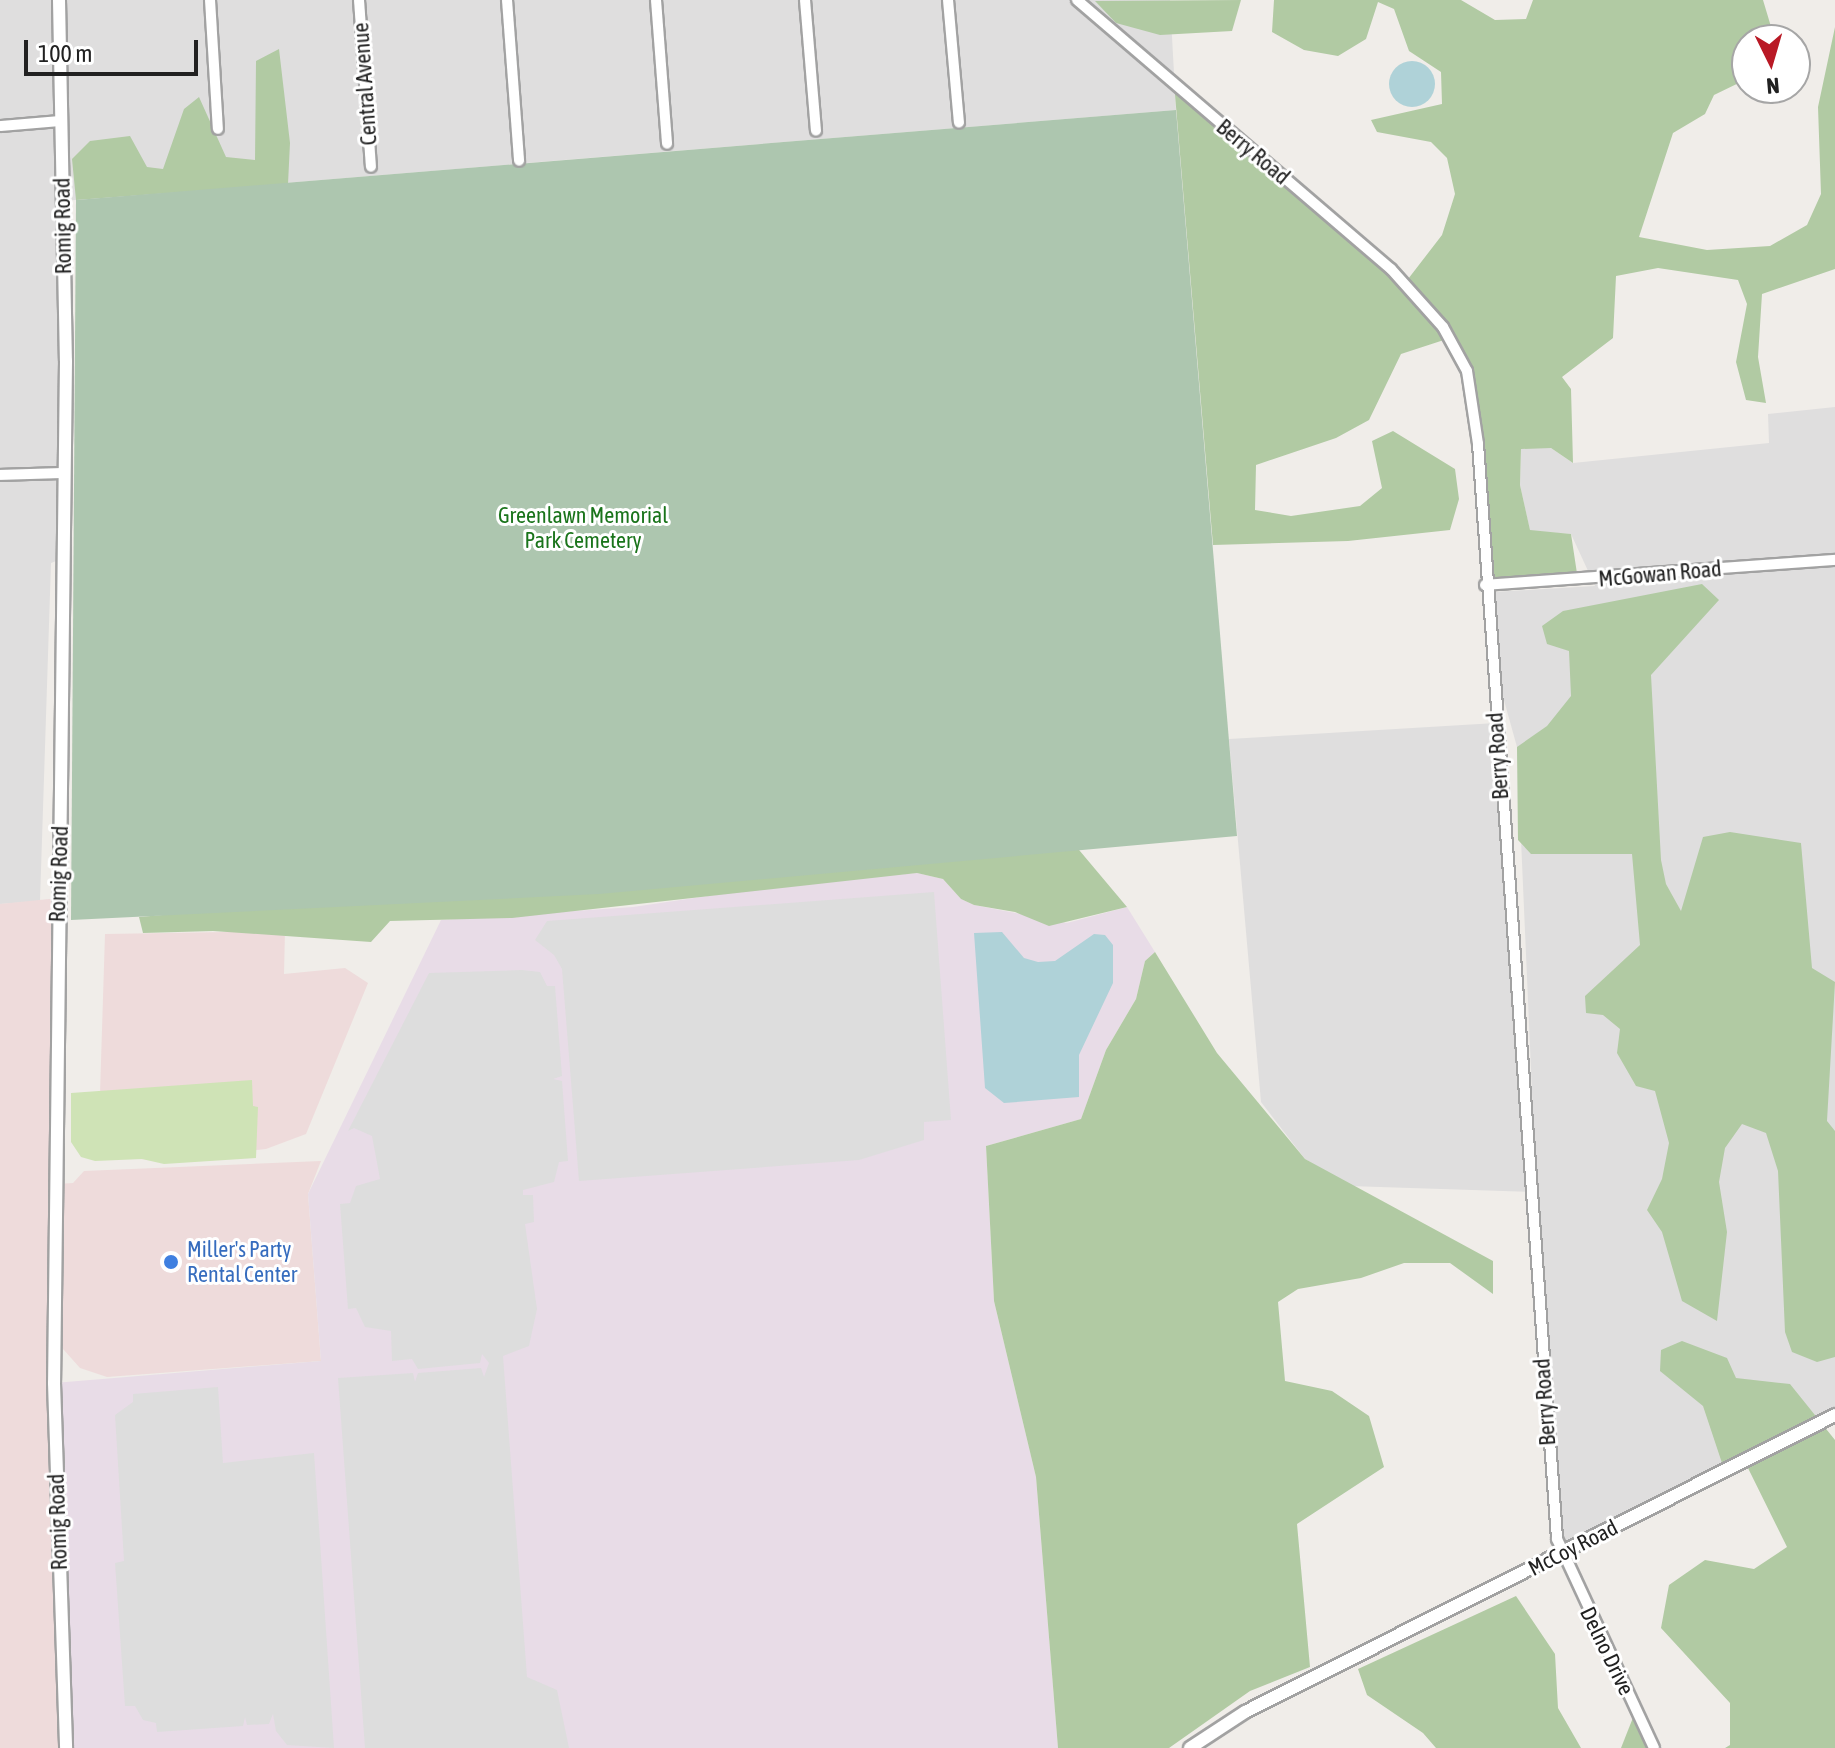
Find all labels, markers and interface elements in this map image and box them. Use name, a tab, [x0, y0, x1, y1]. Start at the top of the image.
street label: Central Avenue	[348, 22, 382, 146]
scale bar	[28, 24, 202, 74]
north arrow	[1731, 24, 1811, 104]
text: 100 m	[38, 40, 92, 67]
text: N	[1765, 72, 1781, 99]
street label: Berry Road	[1211, 114, 1295, 190]
street label: Romig Road	[49, 177, 77, 275]
park label: Greenlawn Memorial Park Cemetery	[498, 502, 668, 554]
street label: McGowan Road	[1597, 555, 1723, 593]
street label: Berry Road	[1482, 711, 1514, 801]
street label: Romig Road	[44, 825, 74, 923]
place label: Miller's Party Rental Center	[187, 1236, 297, 1288]
marker: Miller's Party Rental Center	[162, 1253, 180, 1271]
street label: Berry Road	[1529, 1357, 1561, 1447]
street label: Romig Road	[43, 1473, 73, 1571]
street label: McCoy Road	[1524, 1514, 1622, 1582]
street label: Delno Drive	[1574, 1603, 1640, 1699]

